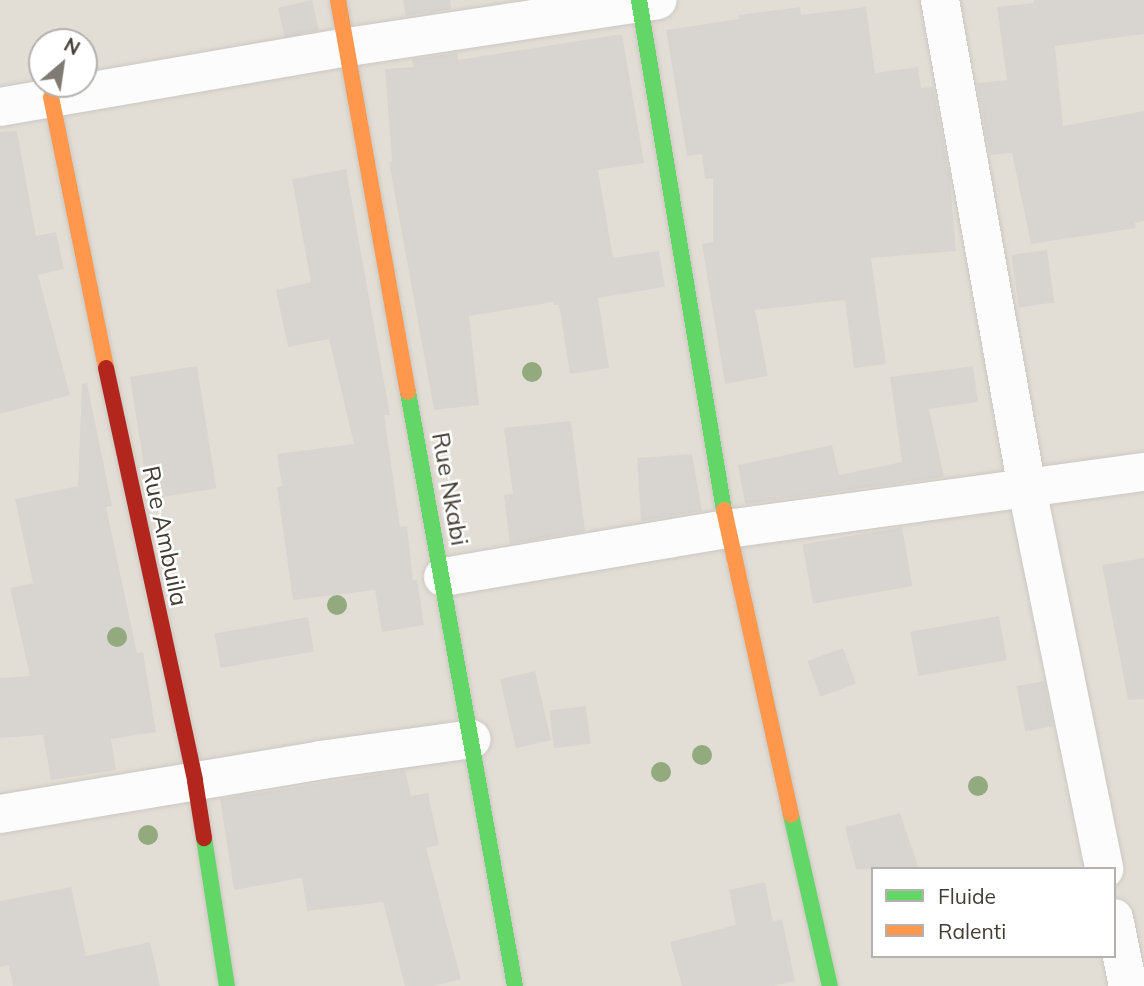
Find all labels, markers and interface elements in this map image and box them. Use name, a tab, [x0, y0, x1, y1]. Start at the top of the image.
north arrow	[28, 28, 98, 98]
text: N	[60, 32, 84, 60]
street label: Rue Nkabi	[426, 430, 474, 548]
street label: Rue Ambuila	[136, 463, 194, 609]
legend	[871, 867, 1116, 958]
text: Fluide	[938, 883, 996, 909]
text: Ralenti	[938, 918, 1006, 944]

